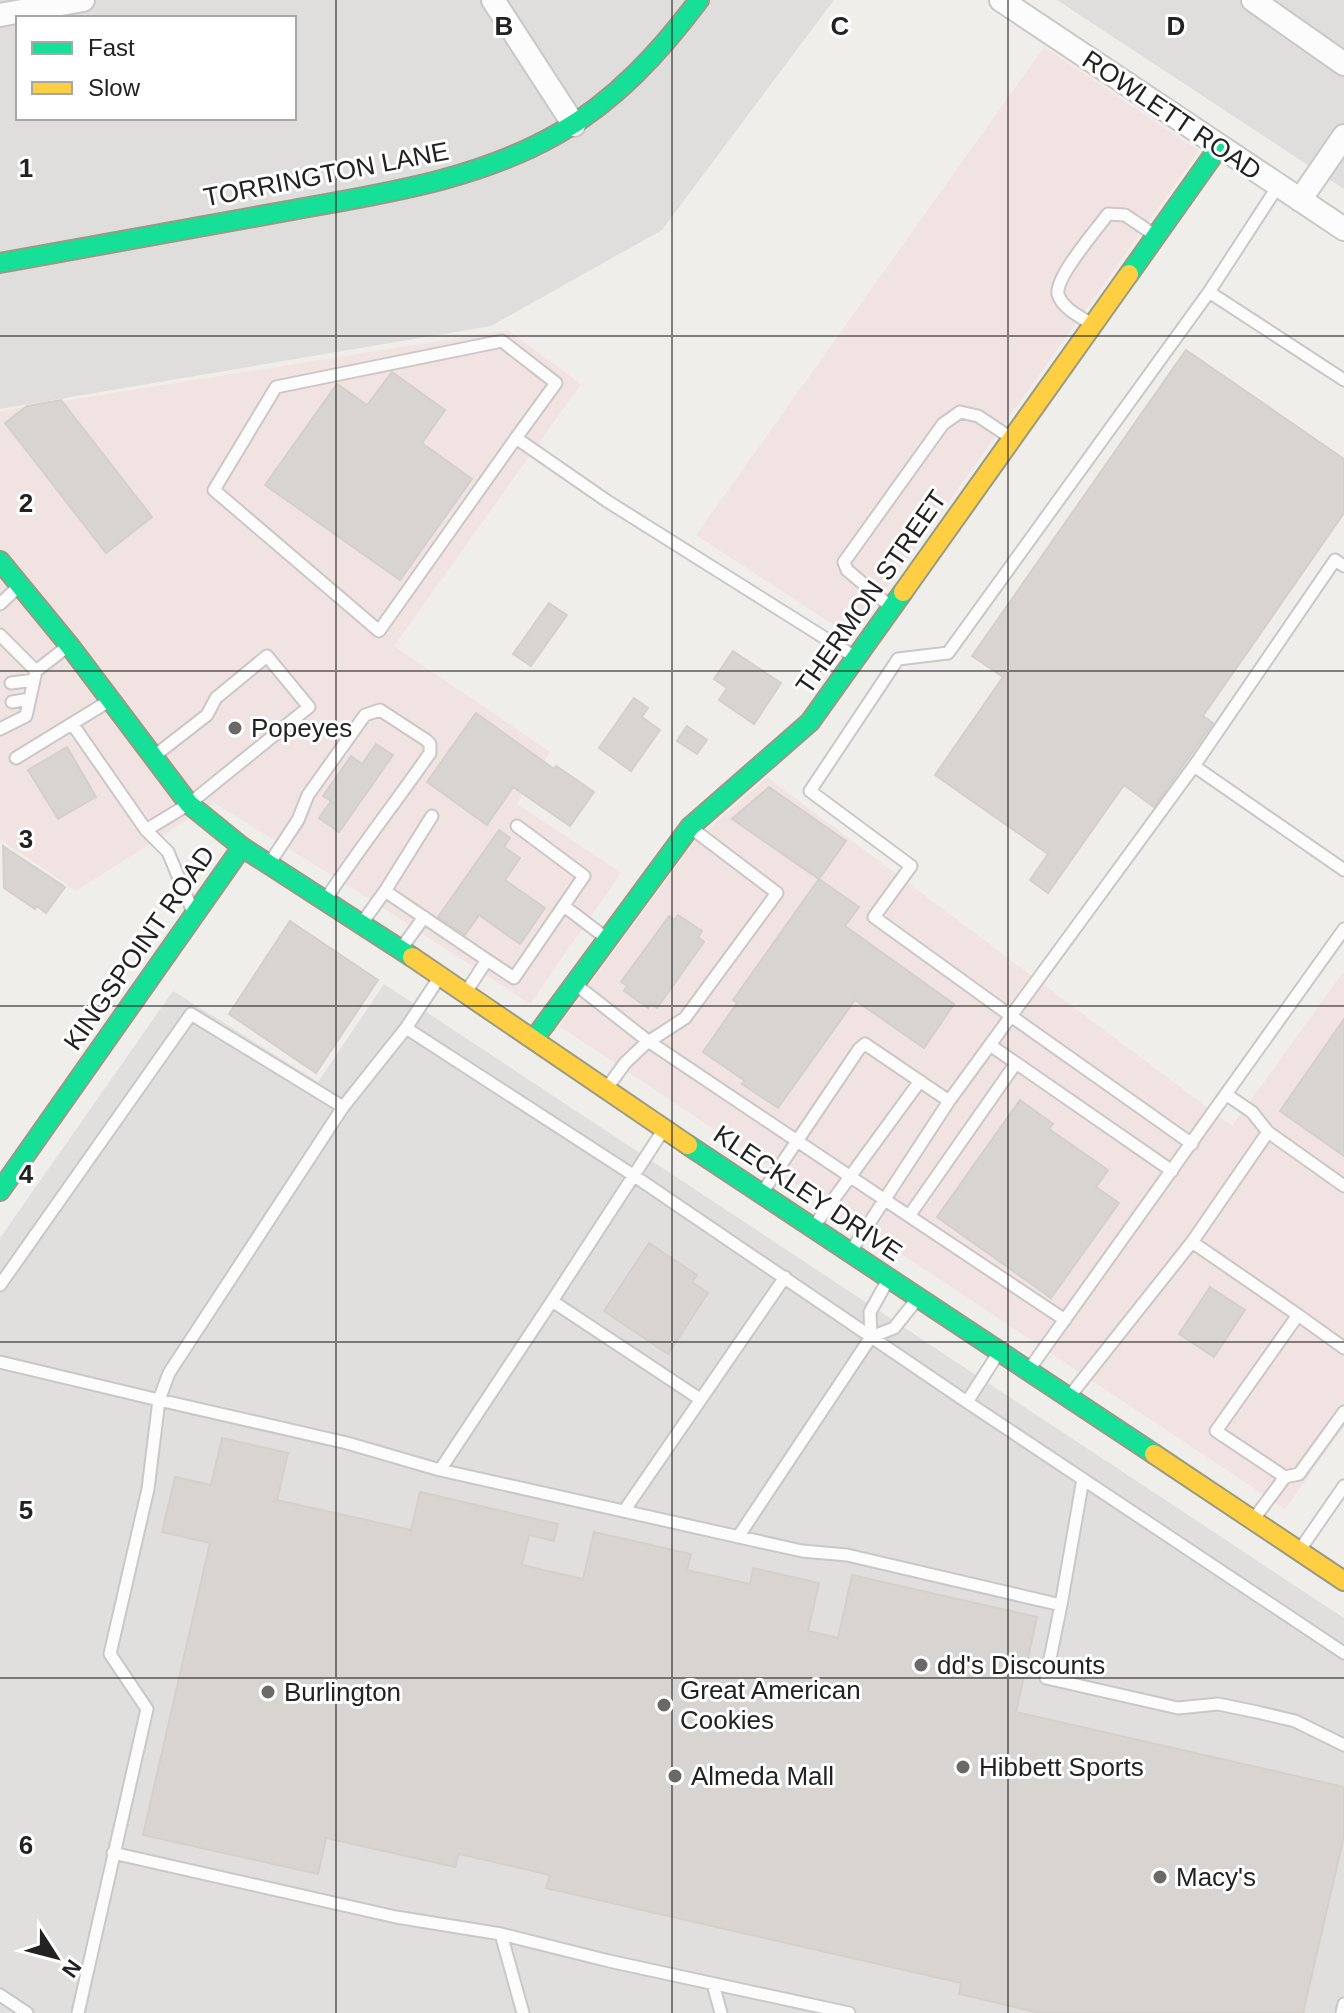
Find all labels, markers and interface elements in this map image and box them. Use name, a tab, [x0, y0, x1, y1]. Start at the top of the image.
text: B	[495, 11, 513, 41]
text: C	[831, 11, 850, 41]
text: D	[1167, 11, 1185, 41]
legend	[16, 16, 296, 120]
text: Fast	[88, 34, 135, 61]
street label: ROWLETT ROAD	[1077, 44, 1267, 186]
text: Slow	[88, 74, 141, 101]
street label: TORRINGTON LANE	[201, 136, 451, 212]
text: 1	[19, 153, 33, 183]
street label: THERMON STREET	[790, 485, 953, 699]
text: 2	[19, 488, 33, 518]
place label: Popeyes	[251, 713, 352, 743]
marker: Popeyes	[226, 719, 244, 737]
text: 3	[19, 824, 33, 854]
street label: KINGSPOINT ROAD	[57, 840, 221, 1056]
street label: KLECKLEY DRIVE	[708, 1119, 908, 1267]
text: 4	[19, 1159, 34, 1189]
text: 5	[19, 1495, 33, 1525]
place label: dd's Discounts	[937, 1650, 1105, 1680]
marker: dd's Discounts	[912, 1656, 930, 1674]
place label: Great American Cookies	[680, 1675, 861, 1735]
place label: Burlington	[284, 1677, 401, 1707]
marker: Burlington	[259, 1683, 277, 1701]
marker: Great American Cookies	[655, 1696, 673, 1714]
place label: Hibbett Sports	[979, 1752, 1144, 1782]
marker: Hibbett Sports	[954, 1758, 972, 1776]
place label: Almeda Mall	[691, 1761, 834, 1791]
marker: Almeda Mall	[666, 1767, 684, 1785]
text: 6	[19, 1830, 33, 1860]
place label: Macy's	[1176, 1862, 1256, 1892]
marker: Macy's	[1151, 1868, 1169, 1886]
north arrow	[16, 1917, 96, 1997]
text: N	[57, 1955, 87, 1982]

